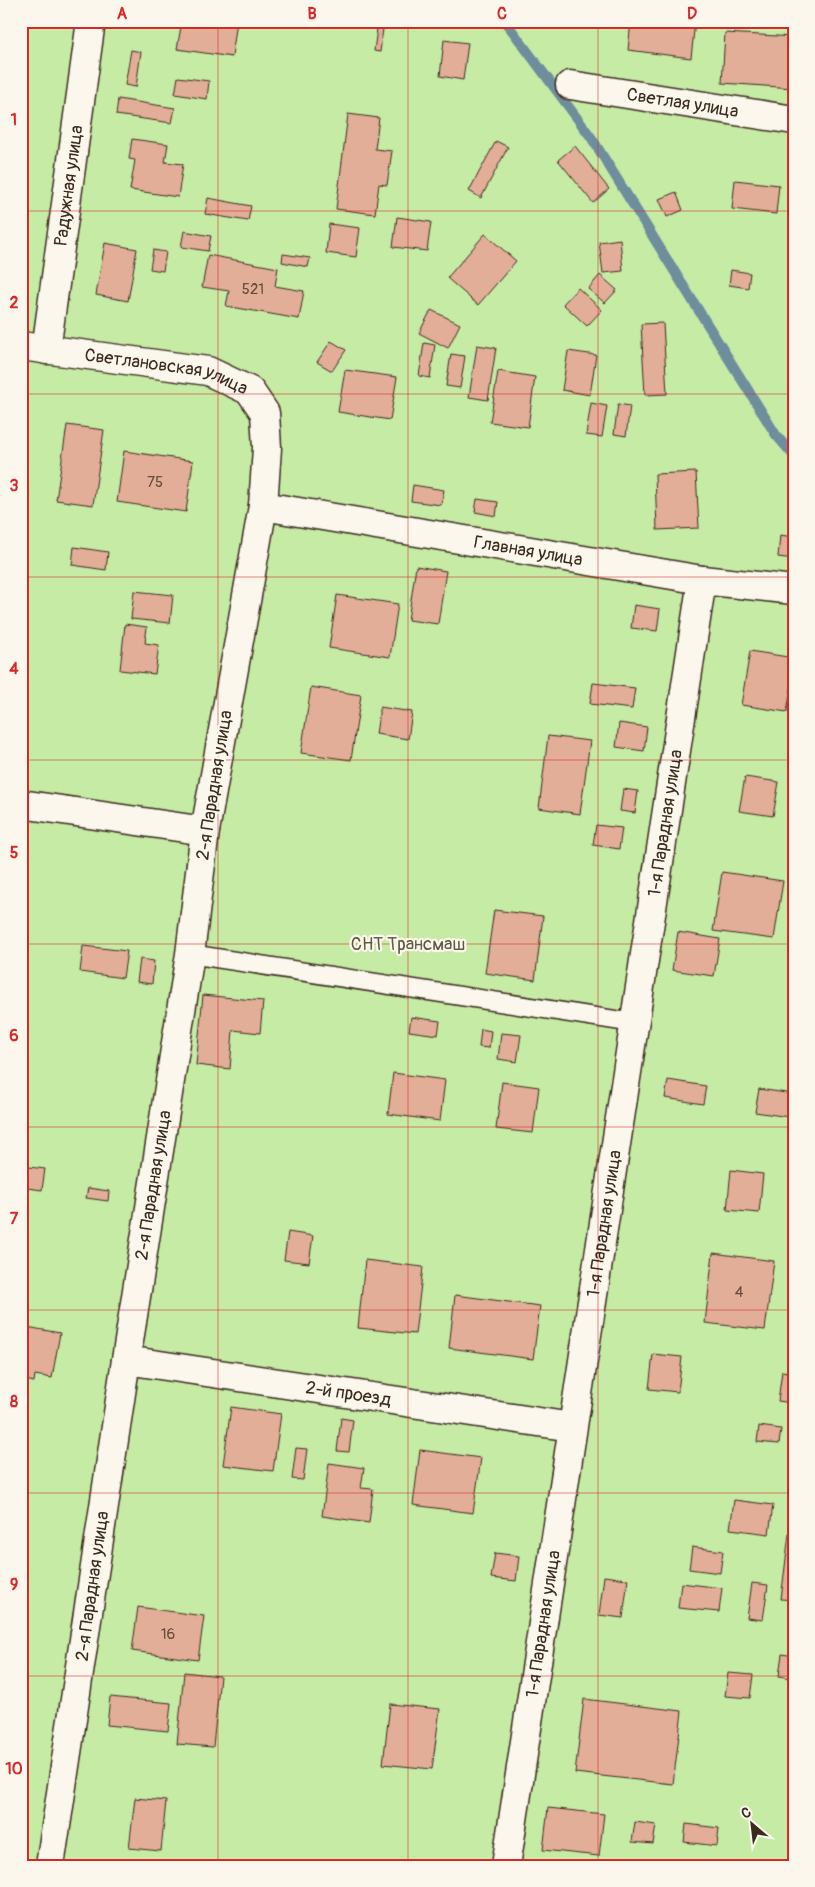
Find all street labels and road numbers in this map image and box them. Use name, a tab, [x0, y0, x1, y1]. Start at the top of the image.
street label: Светлая улица	[625, 83, 740, 123]
street label: Радужная улица	[49, 124, 89, 248]
street label: Светлановская улица	[83, 344, 252, 400]
street label: Главная улица	[472, 531, 584, 572]
street label: 2-я Парадная улица	[191, 708, 238, 862]
street label: 1-я Парадная улица	[643, 748, 688, 898]
street label: 2-я Парадная улица	[130, 1108, 177, 1262]
street label: 1-я Парадная улица	[582, 1148, 627, 1299]
street label: 2-й проезд	[304, 1376, 393, 1412]
street label: 2-я Парадная улица	[71, 1509, 114, 1663]
street label: 1-я Парадная улица	[521, 1549, 566, 1699]

